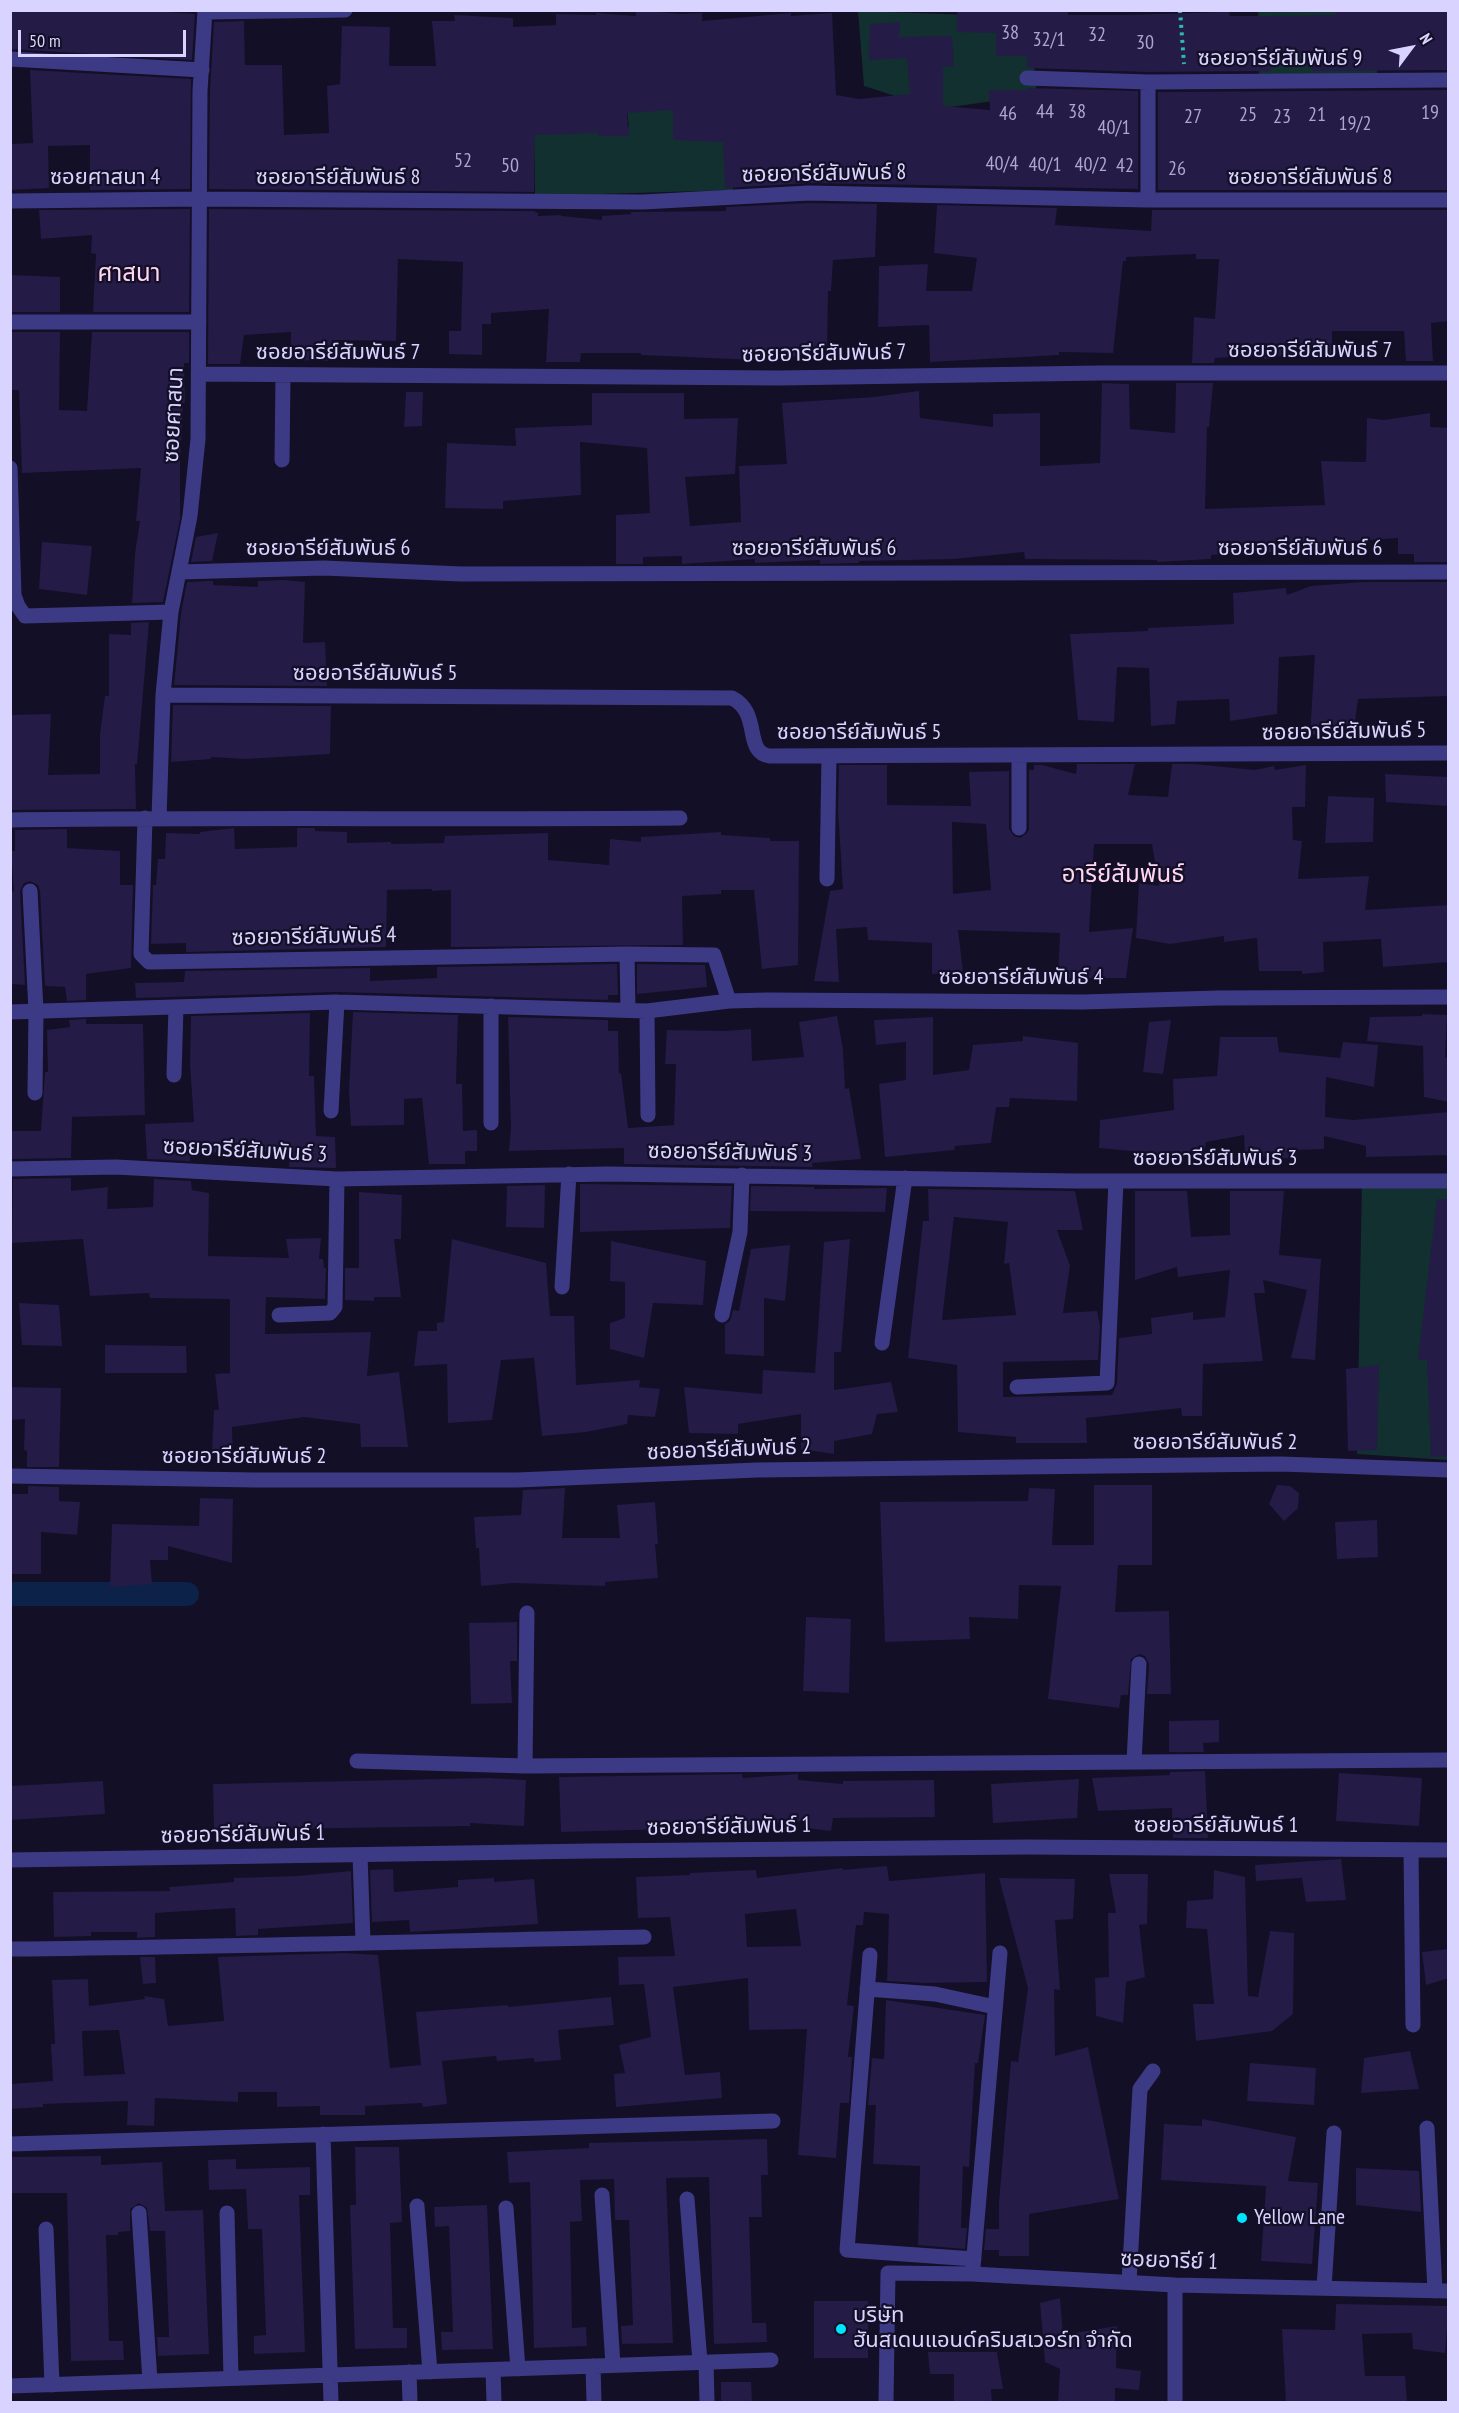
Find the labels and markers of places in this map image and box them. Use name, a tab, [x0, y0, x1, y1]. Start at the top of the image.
place label: Yellow Lane	[1254, 2205, 1345, 2231]
marker: Yellow Lane	[1235, 2211, 1249, 2225]
place label: บริษัท ฮันสเดนแอนด์คริมสเวอร์ท จำกัด	[853, 2303, 1133, 2354]
marker: บริษัท ฮันสเดนแอนด์คริมสเวอร์ท จำกัด	[834, 2322, 848, 2336]

